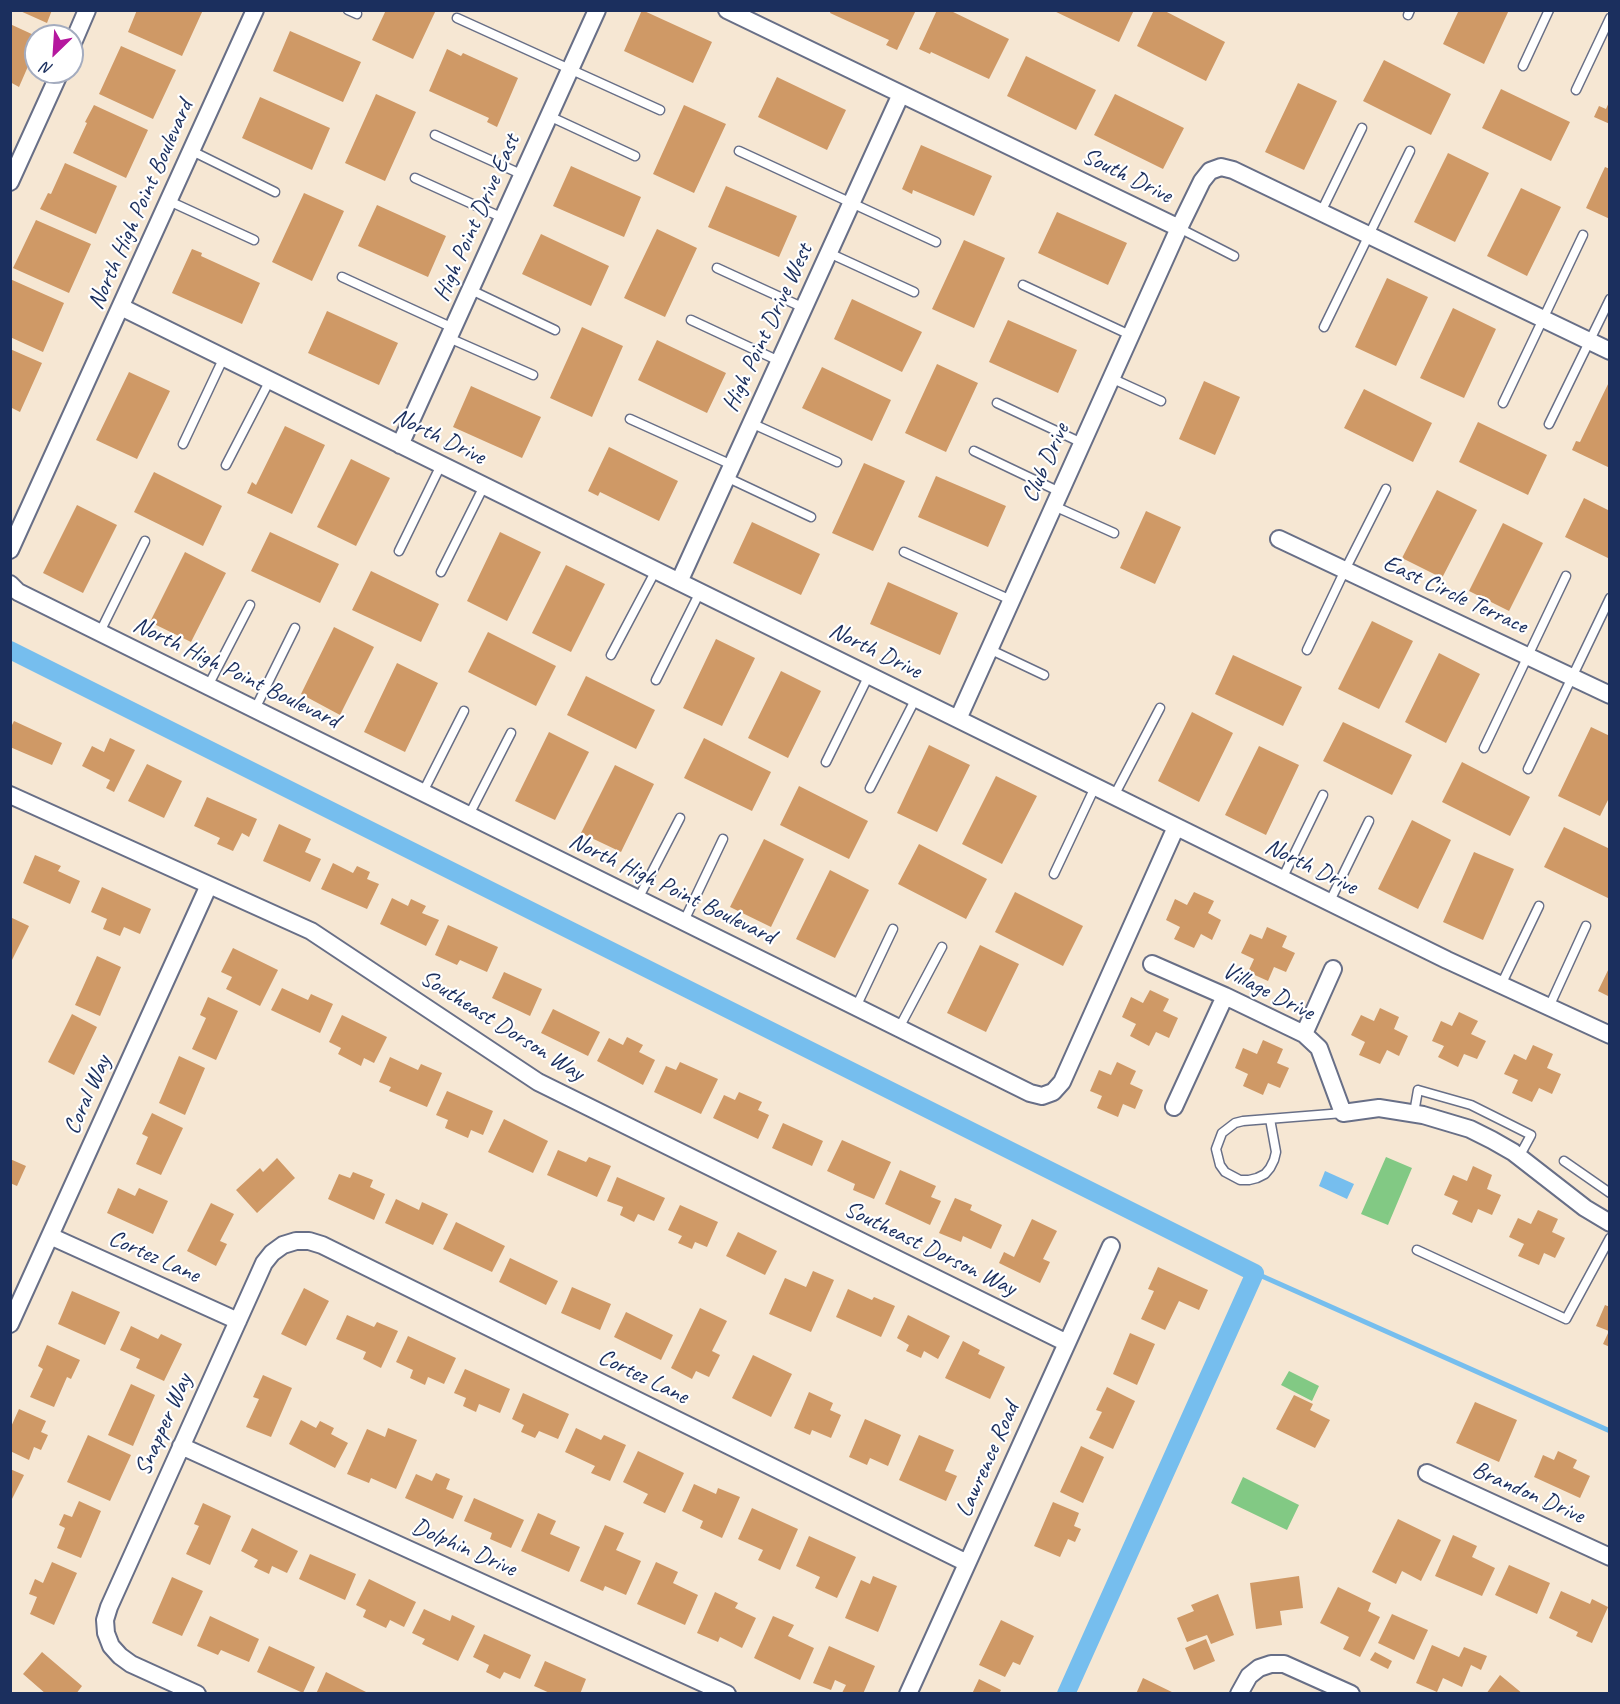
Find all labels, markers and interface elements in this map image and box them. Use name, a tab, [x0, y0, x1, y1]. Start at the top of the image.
north arrow	[24, 24, 84, 84]
text: N	[39, 57, 56, 80]
street label: North High Point Boulevard	[82, 96, 200, 314]
street label: High Point Drive East	[427, 130, 527, 306]
street label: South Drive	[1077, 142, 1177, 210]
street label: High Point Drive West	[717, 240, 819, 416]
street label: North Drive	[388, 402, 490, 472]
street label: Club Drive	[1016, 419, 1076, 507]
street label: East Circle Terrace	[1378, 549, 1532, 641]
street label: North High Point Boulevard	[128, 611, 344, 735]
street label: North Drive	[824, 616, 926, 686]
street label: North High Point Boulevard	[564, 827, 780, 951]
street label: North Drive	[1260, 832, 1362, 902]
street label: Village Drive	[1217, 957, 1319, 1027]
street label: Southeast Dorson Way	[415, 964, 589, 1088]
street label: Coral Way	[58, 1051, 118, 1139]
street label: Southeast Dorson Way	[839, 1195, 1021, 1303]
street label: Cortez Lane	[104, 1224, 204, 1290]
street label: Cortez Lane	[593, 1343, 693, 1411]
street label: Snapper Way	[129, 1370, 199, 1480]
street label: Lawrence Road	[950, 1398, 1026, 1522]
street label: Brandon Drive	[1467, 1455, 1589, 1531]
street label: Dolphin Drive	[408, 1512, 520, 1584]

